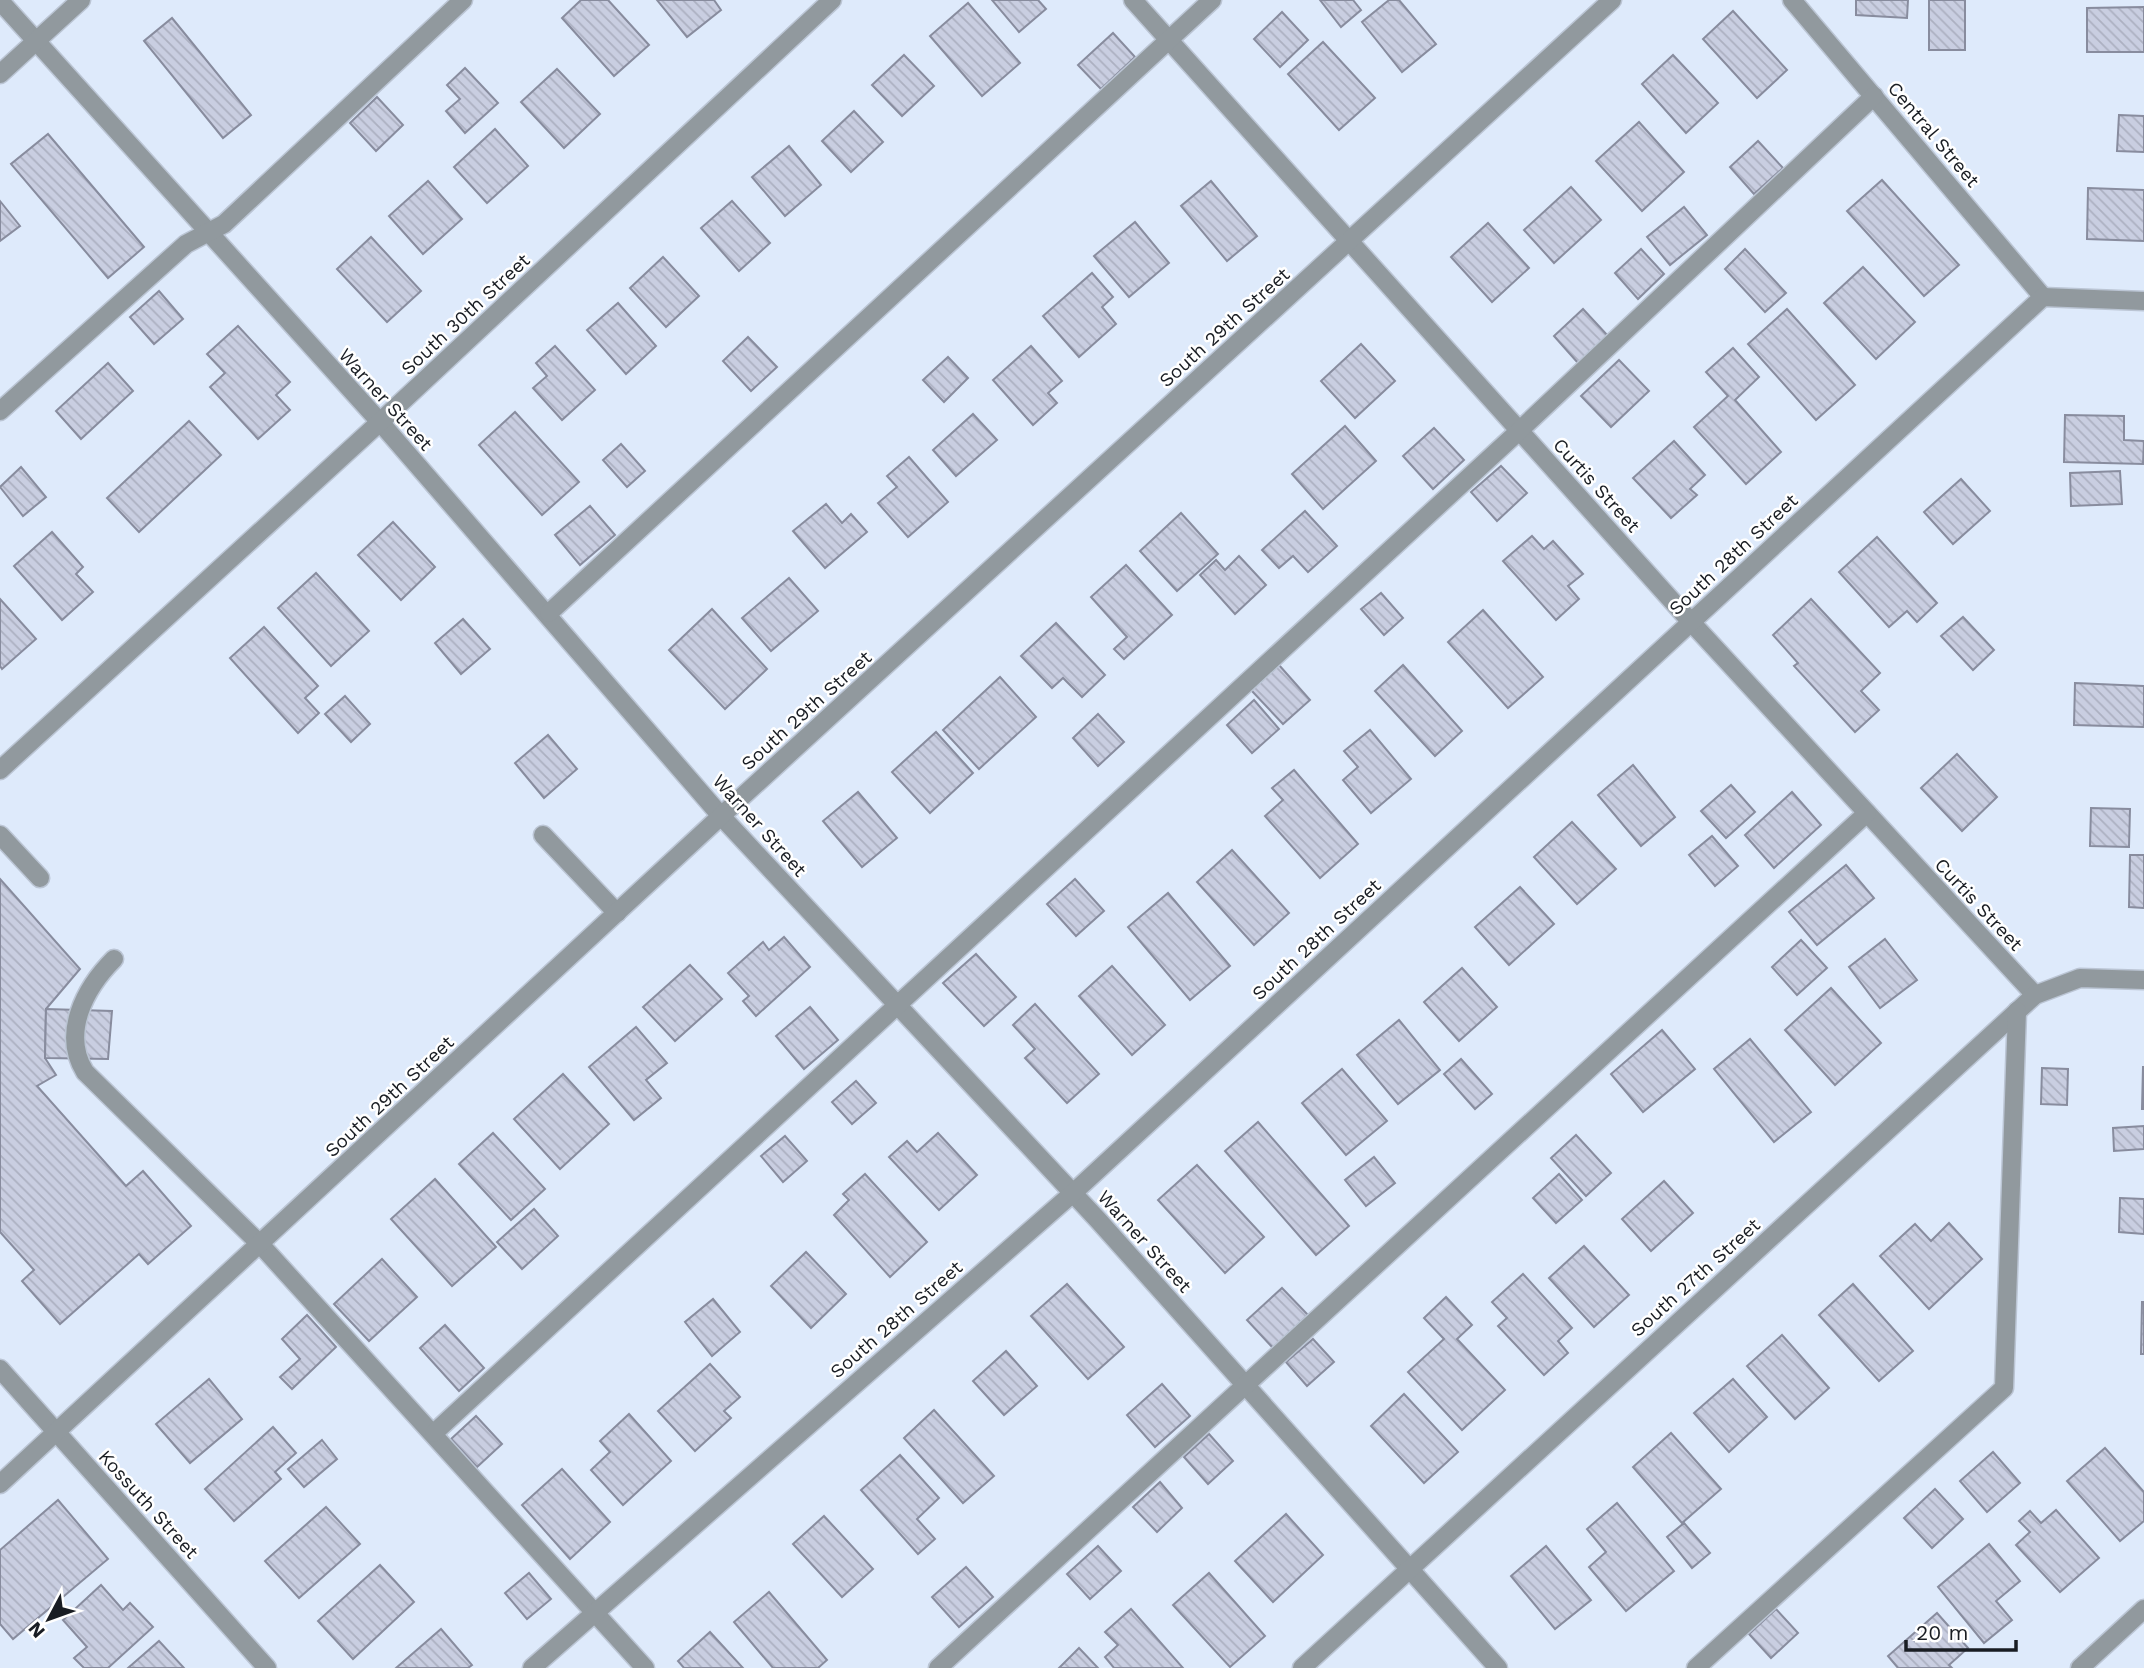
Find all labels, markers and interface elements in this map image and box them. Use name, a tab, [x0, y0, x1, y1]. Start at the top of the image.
street label: Central Street	[1883, 77, 1984, 192]
street label: South 30th Street	[396, 249, 535, 380]
street label: South 29th Street	[1154, 263, 1294, 392]
street label: Warner Street	[334, 343, 438, 455]
street label: Curtis Street	[1548, 434, 1645, 537]
street label: South 28th Street	[1664, 489, 1803, 620]
street label: South 29th Street	[736, 646, 876, 775]
street label: Warner Street	[708, 769, 812, 881]
street label: Curtis Street	[1930, 853, 2028, 956]
street label: South 28th Street	[1247, 874, 1386, 1005]
street label: South 29th Street	[320, 1031, 459, 1162]
street label: Warner Street	[1093, 1185, 1197, 1297]
street label: South 27th Street	[1626, 1213, 1765, 1342]
street label: South 28th Street	[826, 1256, 967, 1383]
street label: Kossuth Street	[94, 1445, 203, 1563]
north arrow	[14, 1584, 84, 1654]
scale bar	[1906, 1608, 2016, 1652]
text: N	[23, 1617, 50, 1643]
text: 20 m	[1916, 1620, 1968, 1645]

